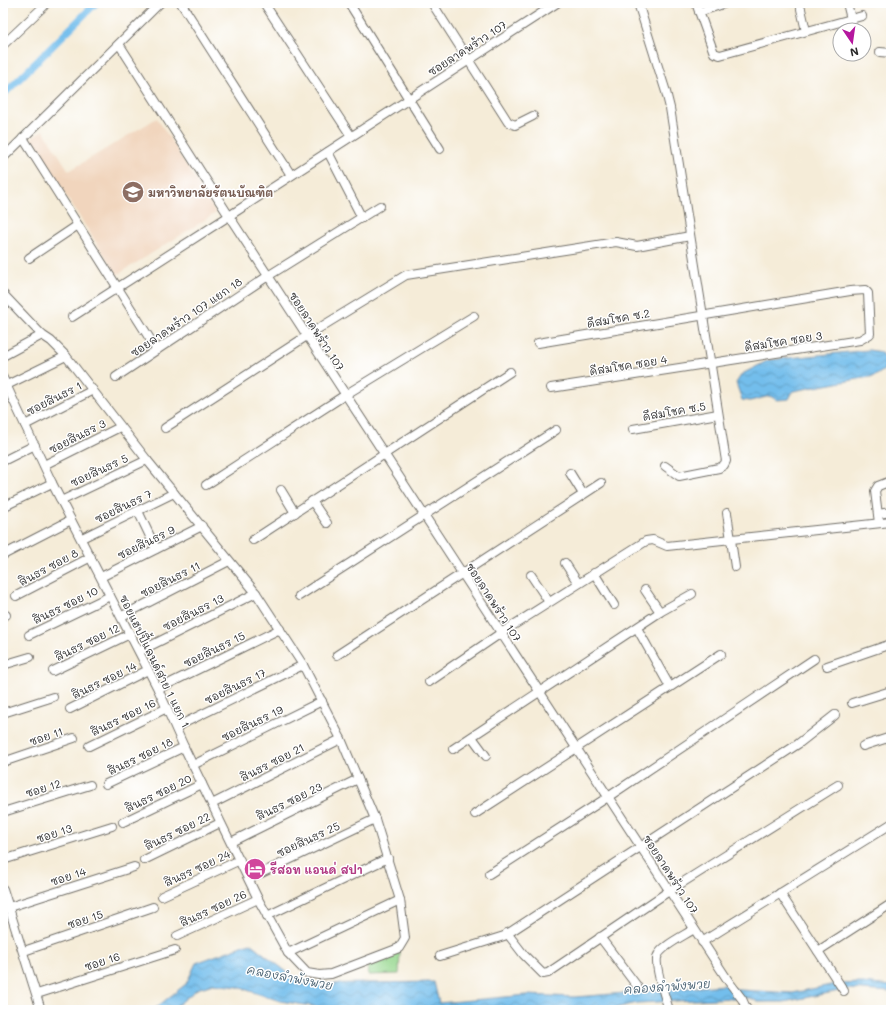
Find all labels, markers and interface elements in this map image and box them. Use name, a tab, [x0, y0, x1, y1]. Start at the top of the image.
street label: ซอยลาดพร้าว 107	[425, 17, 509, 79]
north arrow	[832, 22, 872, 62]
text: N	[849, 44, 860, 60]
school or university icon: มหาวิทยาลัยรัตนบัณฑิต	[120, 179, 146, 205]
place label: มหาวิทยาลัยรัตนบัณฑิต	[148, 184, 273, 200]
street label: ซอยลาดพร้าว 107 แยก 18	[127, 274, 245, 360]
street label: ซอยลาดพร้าว 107	[286, 289, 348, 373]
street label: ดีสมโชค ซ.2	[585, 305, 651, 331]
street label: ดีสมโชค ซอย 3	[743, 327, 824, 355]
street label: ดีสมโชค ซอย 4	[588, 351, 669, 379]
street label: ซอยสินธร 1	[24, 378, 84, 418]
street label: ดีสมโชค ซ.5	[641, 398, 707, 424]
street label: ซอยสินธร 3	[46, 415, 108, 457]
street label: ซอยสินธร 5	[68, 450, 130, 490]
street label: ซอยสินธร 7	[92, 486, 154, 526]
street label: ซอยสินธร 9	[115, 521, 178, 562]
street label: สินธร ซอย 8	[15, 545, 81, 589]
street label: ซอยสินธร 11	[137, 557, 203, 601]
street label: ซอยลาดพร้าว 107	[463, 560, 525, 644]
street label: สินธร ซอย 10	[30, 583, 100, 627]
street label: ซอยแฮปปี้แลนด์สาย 1 แยก 1	[116, 590, 198, 730]
street label: ซอยสินธร 13	[160, 590, 227, 634]
street label: สินธร ซอย 12	[52, 620, 122, 664]
street label: ซอยสินธร 15	[181, 628, 247, 670]
street label: สินธร ซอย 14	[69, 658, 139, 702]
street label: ซอยสินธร 17	[202, 665, 268, 707]
street label: สินธร ซอย 16	[88, 695, 158, 739]
street label: ซอยสินธร 19	[219, 701, 286, 744]
street label: ซอย 11	[27, 723, 65, 749]
street label: สินธร ซอย 18	[105, 734, 175, 778]
street label: สินธร ซอย 21	[237, 739, 307, 785]
street label: สินธร ซอย 20	[122, 770, 194, 816]
street label: ซอย 12	[23, 776, 63, 800]
street label: สินธร ซอย 23	[254, 778, 325, 823]
street label: สินธร ซอย 22	[142, 809, 212, 853]
street label: ซอยสินธร 25	[274, 818, 342, 860]
street label: ซอย 13	[34, 820, 74, 846]
street label: ซอยลาดพร้าว 107	[640, 832, 702, 916]
street label: สินธร ซอย 24	[161, 846, 233, 890]
hotel icon: รีสอท แอนด่ สปา	[242, 856, 268, 882]
place label: รีสอท แอนด่ สปา	[270, 861, 363, 877]
street label: ซอย 14	[48, 863, 88, 889]
street label: สินธร ซอย 26	[177, 886, 249, 930]
street label: ซอย 15	[65, 906, 105, 932]
street label: ซอย 16	[82, 948, 122, 974]
water label: คลองลำพังพวย	[246, 961, 335, 993]
water label: คลองลำพังพวย	[623, 975, 711, 997]

